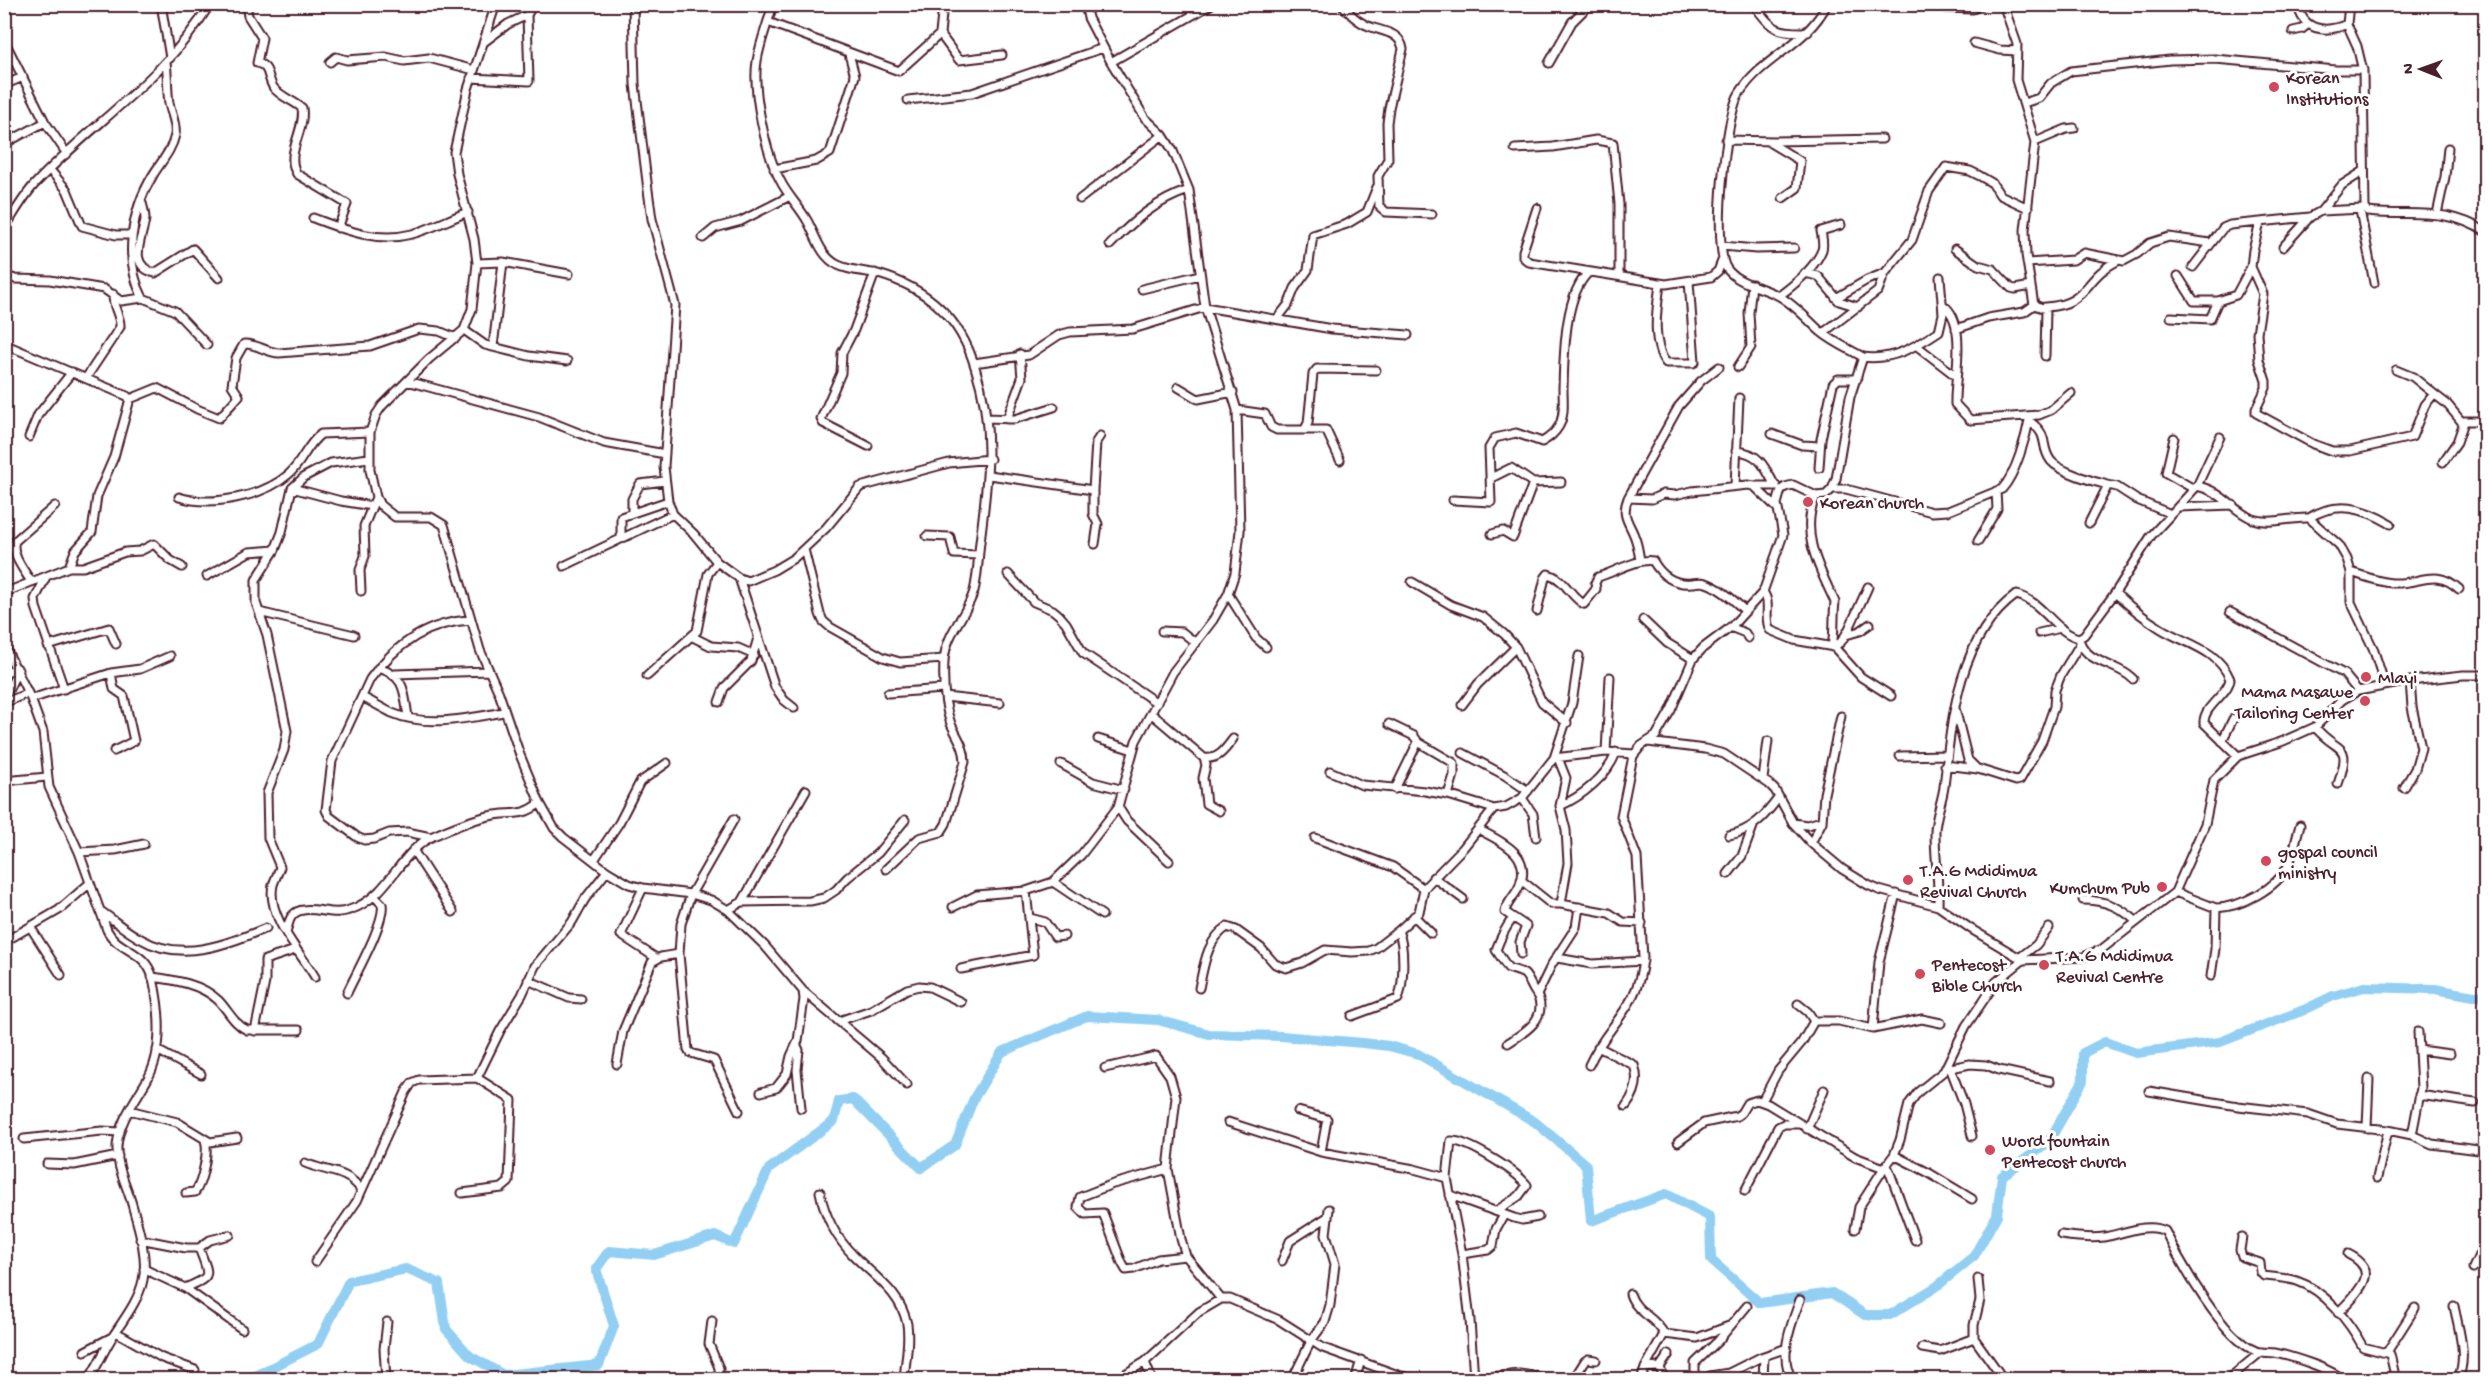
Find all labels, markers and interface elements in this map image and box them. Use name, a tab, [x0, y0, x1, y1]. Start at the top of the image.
north arrow	[2391, 39, 2451, 99]
text: N	[2400, 63, 2419, 74]
place label: Korean Institutions	[2286, 69, 2370, 111]
marker: Korean Institutions	[2267, 80, 2281, 94]
place label: Korean church	[1820, 494, 1924, 515]
marker: Korean church	[1801, 495, 1815, 509]
place label: Mlayi	[2378, 669, 2417, 690]
marker: Mlayi	[2359, 670, 2373, 684]
place label: Mama Masawe Tailoring Center	[2234, 683, 2355, 725]
marker: Mama Masawe Tailoring Center	[2358, 694, 2372, 708]
place label: gospal council ministry	[2278, 843, 2378, 885]
marker: gospal council ministry	[2259, 854, 2273, 868]
place label: T.A.G Mdidimua Revival Church	[1919, 862, 2038, 904]
marker: T.A.G Mdidimua Revival Church	[1901, 873, 1915, 887]
place label: Kumchum Pub	[2050, 879, 2150, 900]
marker: Kumchum Pub	[2155, 880, 2169, 894]
place label: T.A.G Mdidimua Revival Centre	[2055, 947, 2174, 989]
place label: Pentecost Bible Church	[1931, 956, 2022, 998]
marker: T.A.G Mdidimua Revival Centre	[2037, 958, 2051, 972]
marker: Pentecost Bible Church	[1913, 967, 1927, 981]
place label: Word fountain Pentecost church	[2001, 1132, 2127, 1174]
marker: Word fountain Pentecost church	[1983, 1143, 1997, 1157]

